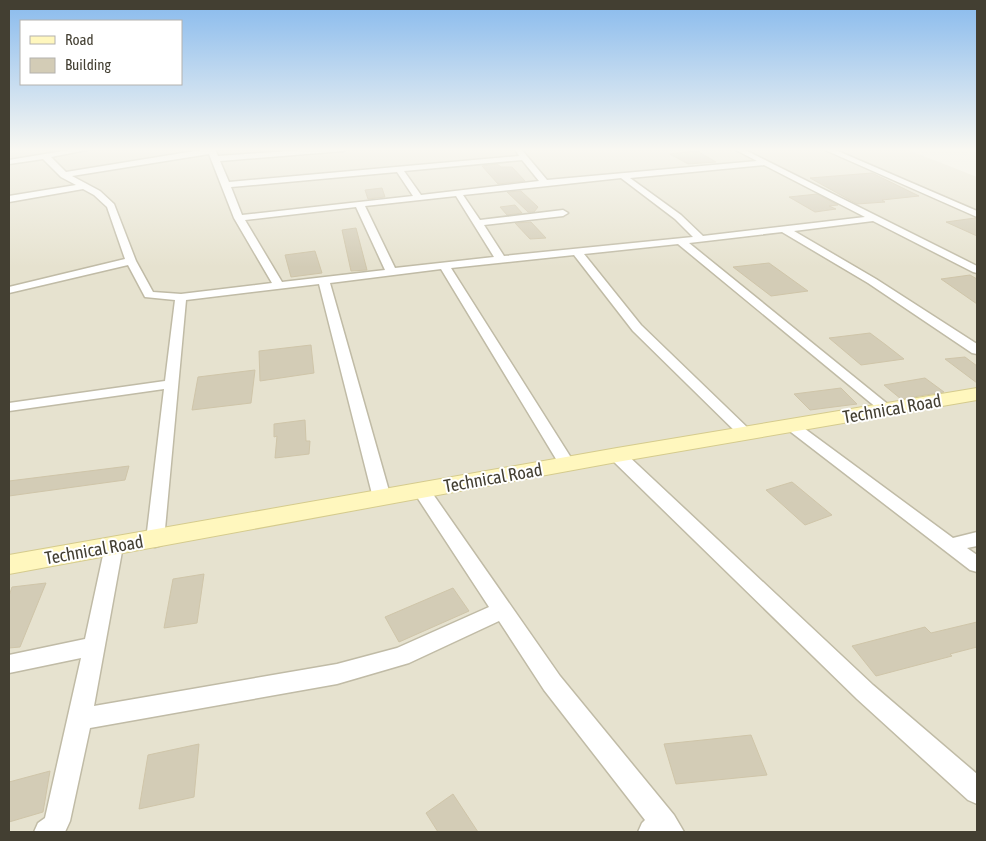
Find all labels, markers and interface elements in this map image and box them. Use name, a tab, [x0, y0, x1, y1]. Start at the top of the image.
legend	[20, 20, 182, 85]
text: Road	[65, 31, 94, 48]
text: Building	[65, 56, 111, 73]
street label: Technical Road	[841, 390, 943, 428]
street label: Technical Road	[442, 459, 544, 497]
street label: Technical Road	[43, 531, 145, 569]

